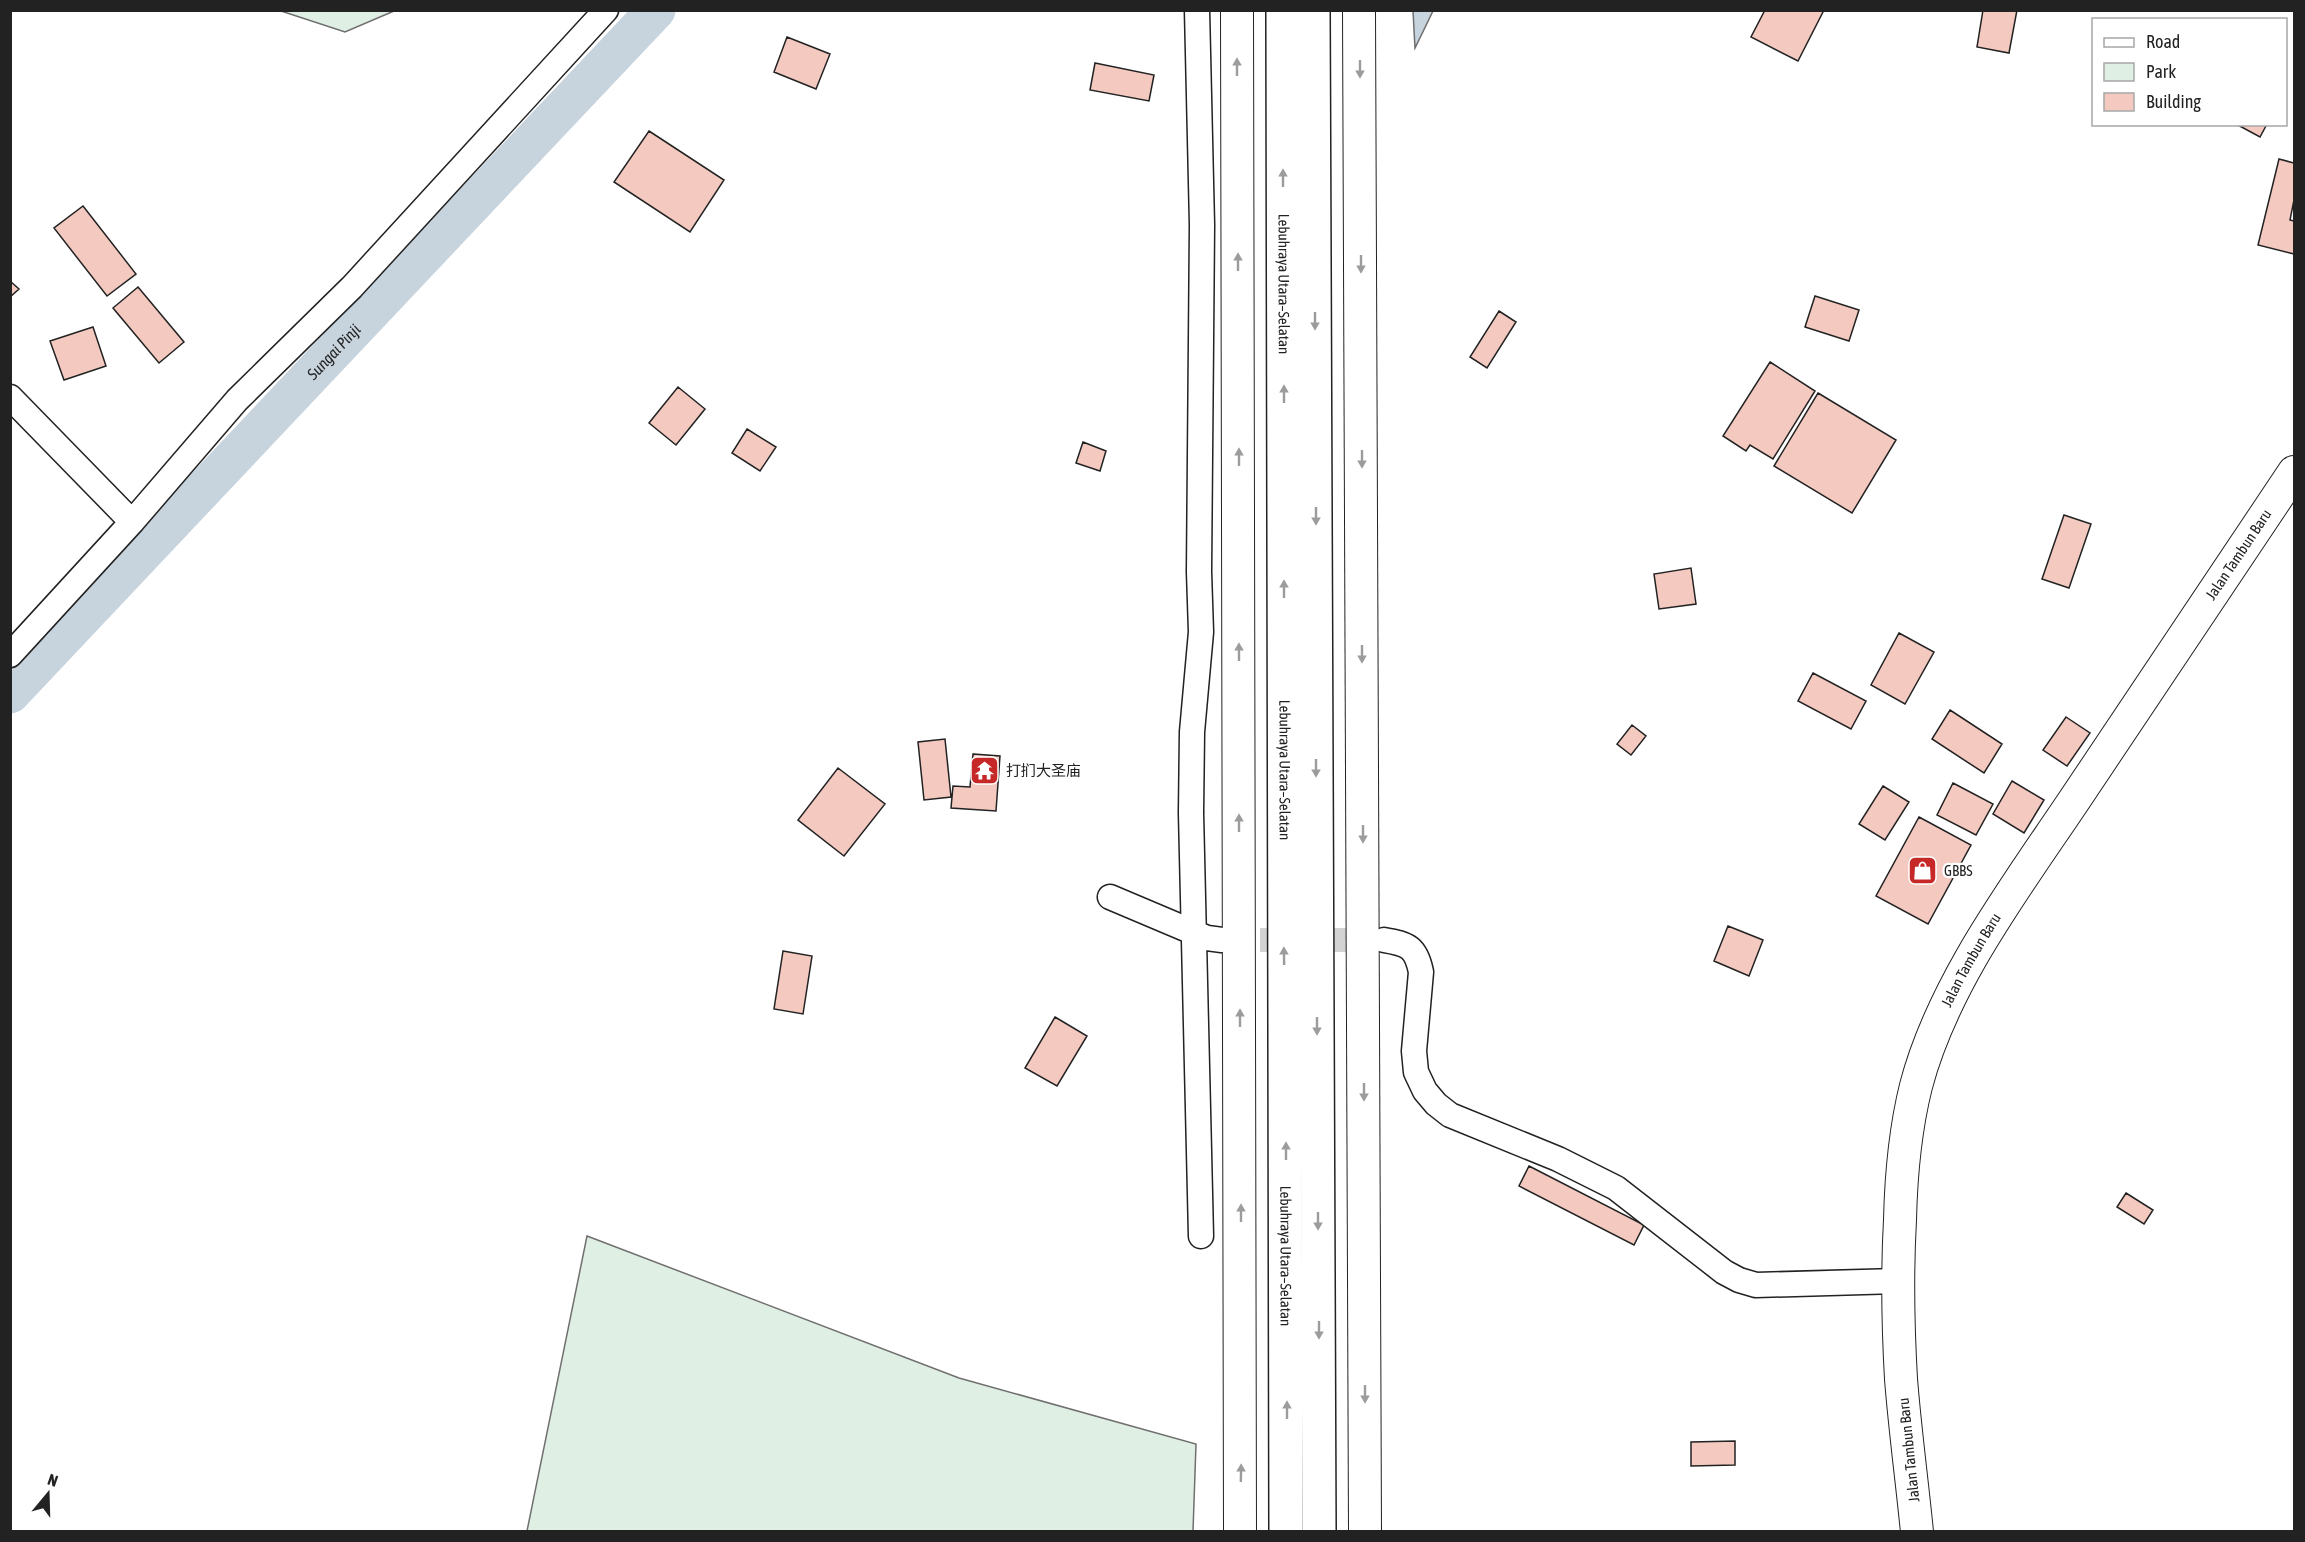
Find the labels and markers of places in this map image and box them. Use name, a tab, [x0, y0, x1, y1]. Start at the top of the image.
temple icon: 打扪大圣庙	[969, 755, 1001, 787]
place label: 打扪大圣庙	[1006, 762, 1081, 779]
shop icon: GBBS	[1907, 855, 1939, 887]
place label: GBBS	[1944, 862, 1972, 879]

